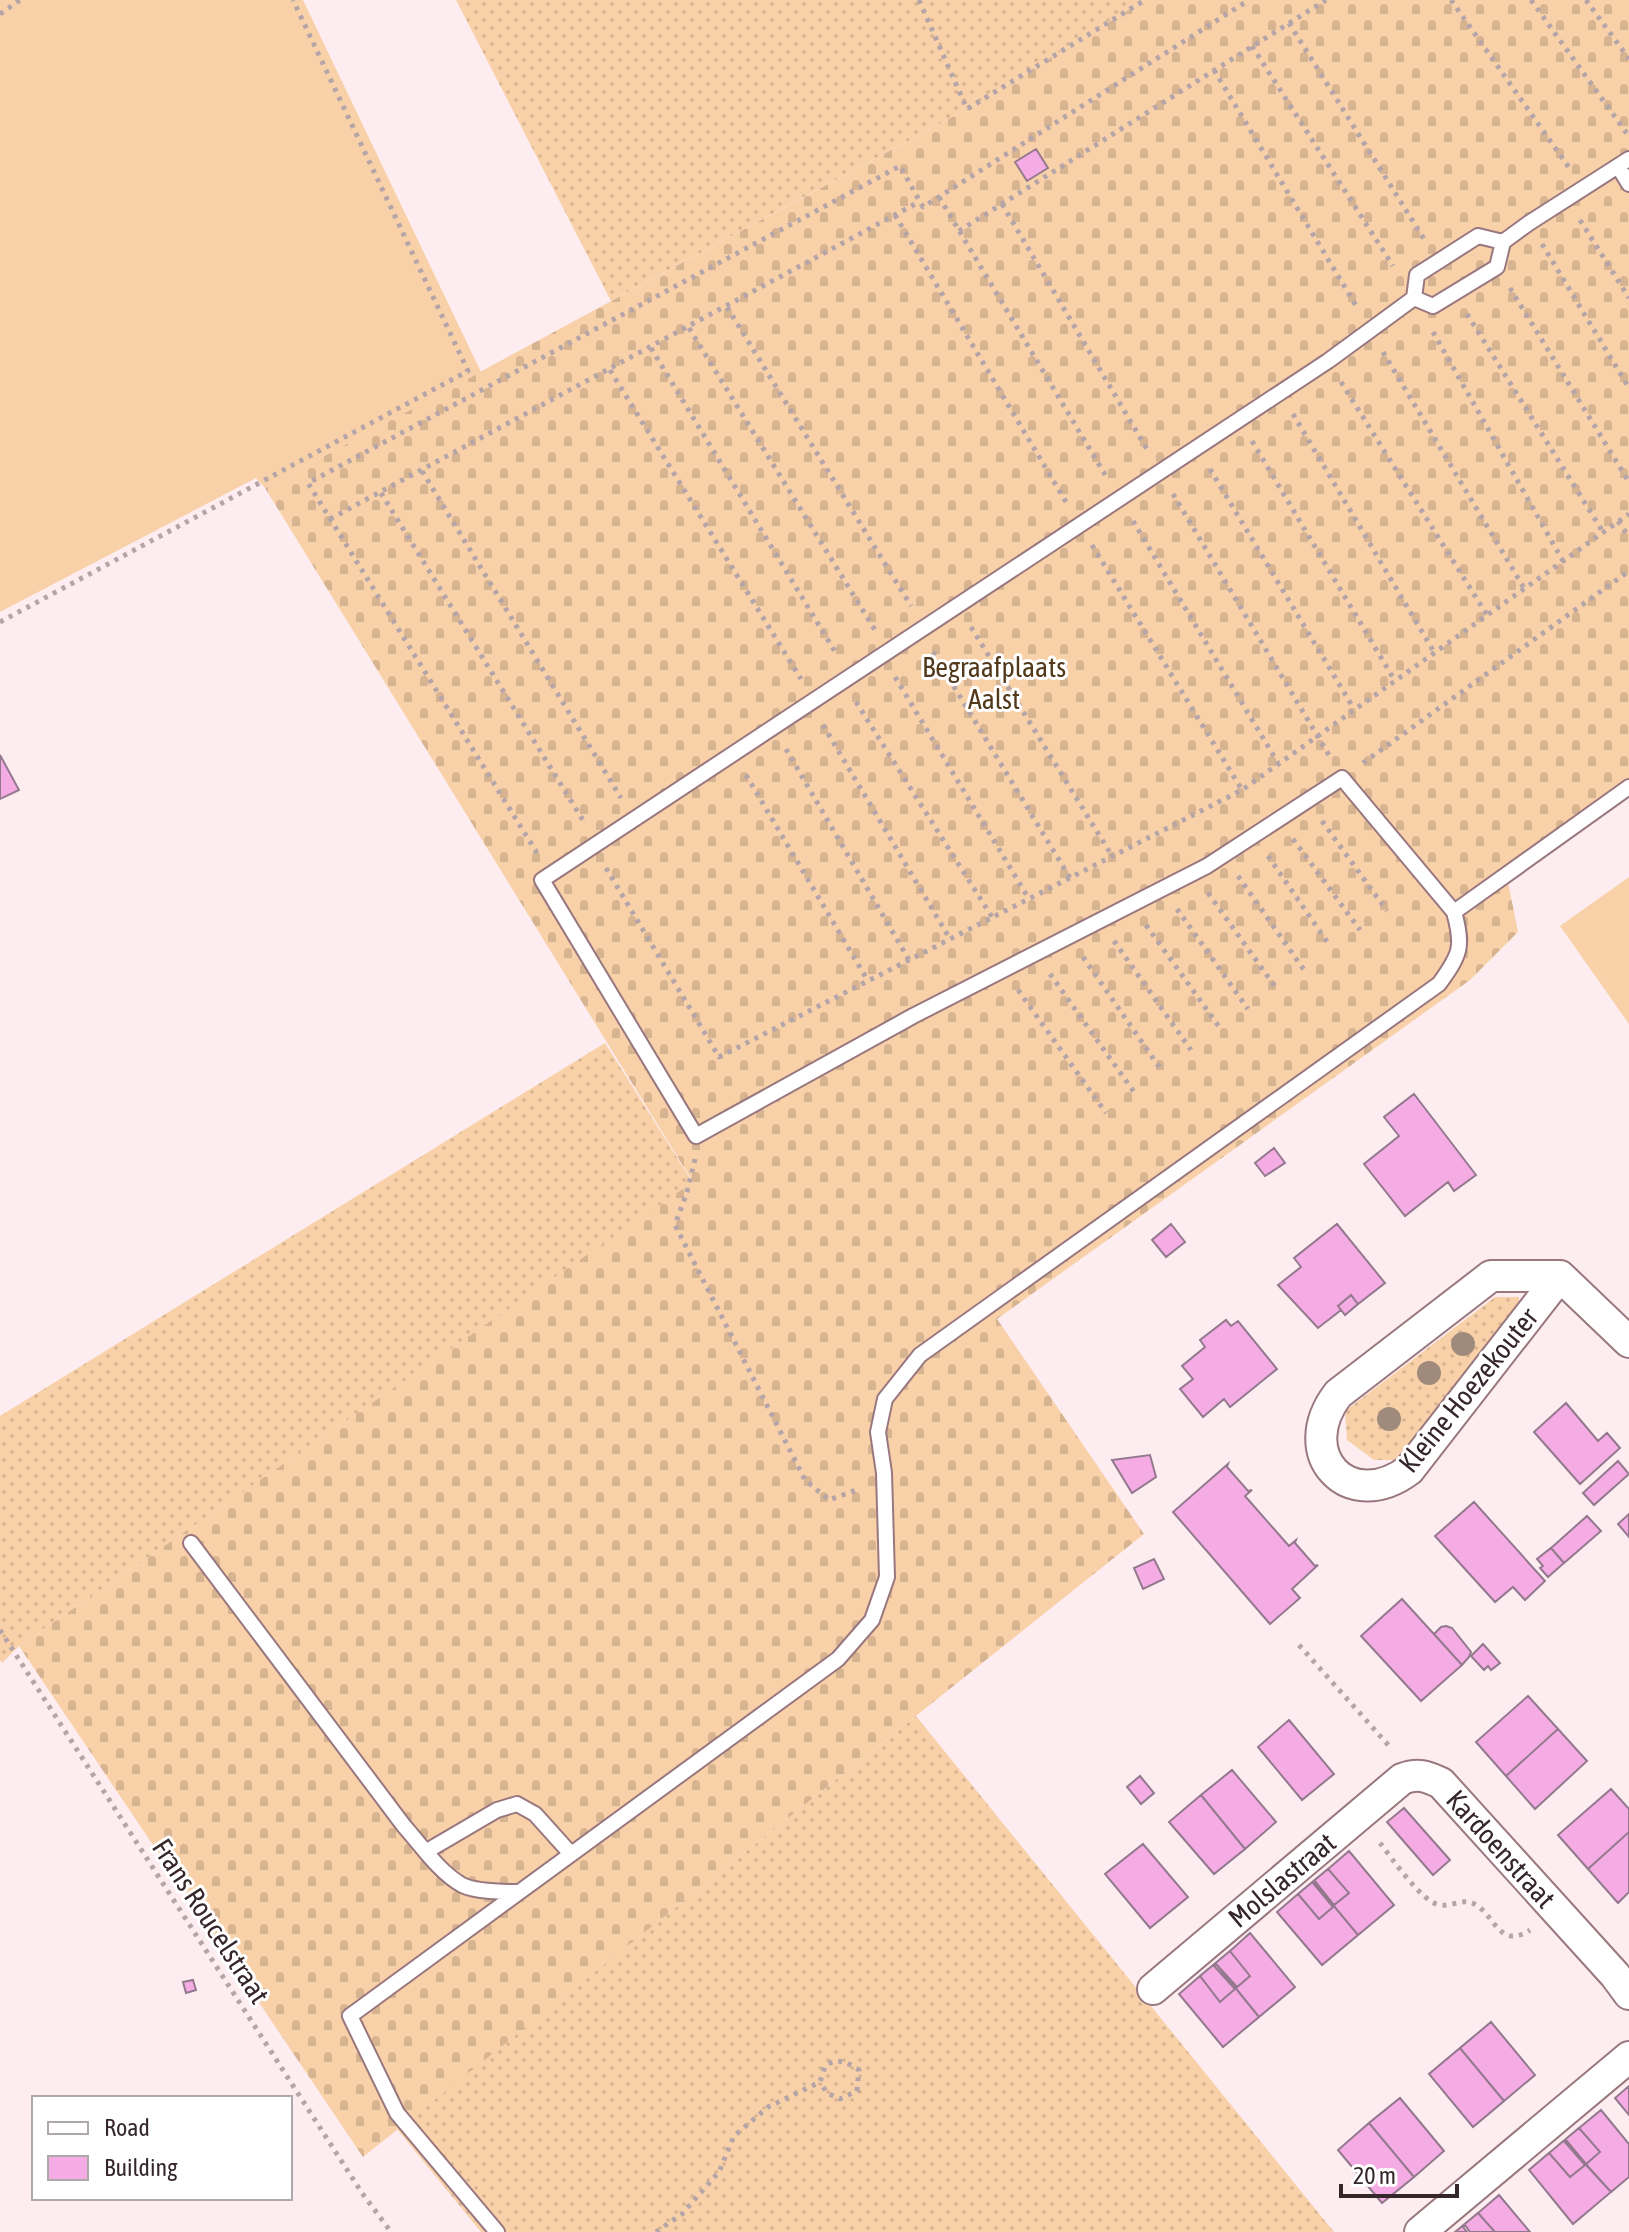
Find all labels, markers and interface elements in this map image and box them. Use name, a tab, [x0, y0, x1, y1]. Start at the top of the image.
park label: Begraafplaats Aalst	[922, 651, 1066, 715]
street label: Kleine Hoezekouter	[1392, 1301, 1544, 1479]
street label: Kardoenstraat	[1440, 1784, 1562, 1914]
street label: Molslastraat	[1222, 1826, 1342, 1934]
street label: Frans Roucelstraat	[146, 1833, 276, 2009]
legend	[32, 2096, 292, 2200]
text: Road	[104, 2114, 150, 2141]
scale bar	[1341, 2148, 1457, 2198]
text: Building	[104, 2154, 178, 2181]
text: 20 m	[1353, 2162, 1396, 2189]

